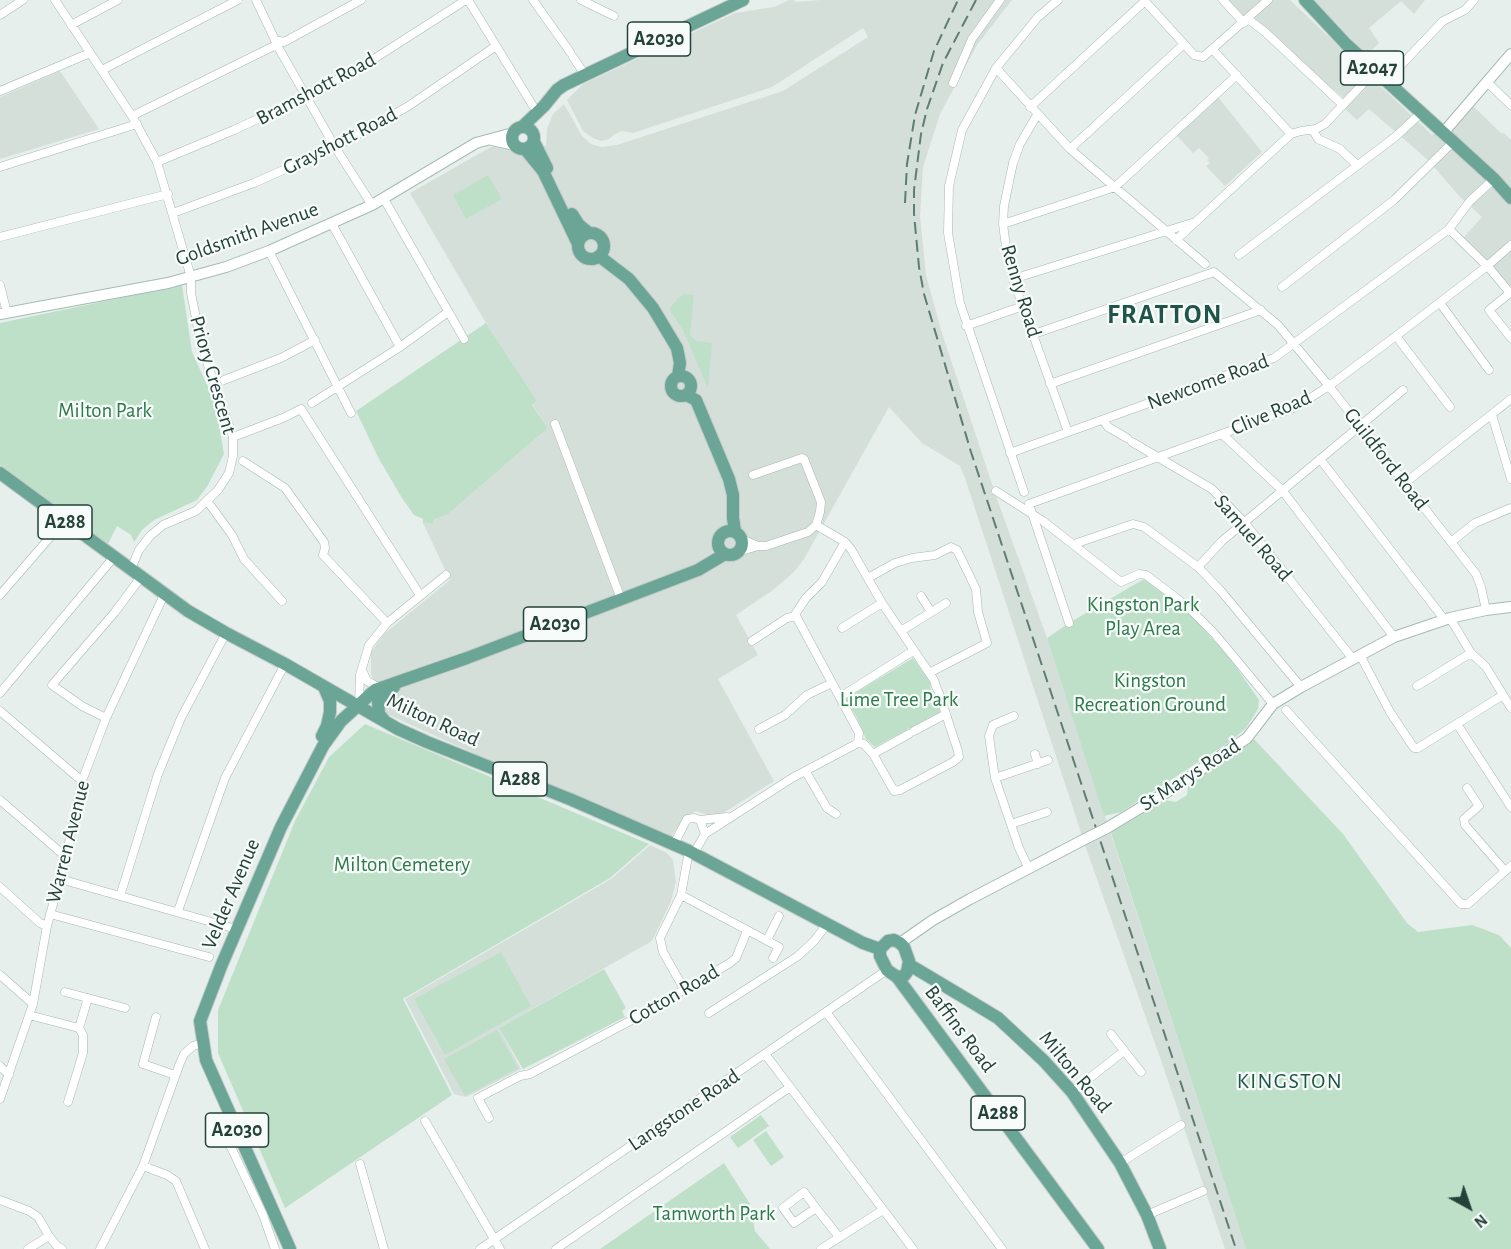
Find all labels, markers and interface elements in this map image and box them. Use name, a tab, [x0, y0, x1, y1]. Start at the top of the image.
road number: A2030	[628, 22, 690, 56]
street label: Bramshott Road	[252, 47, 380, 131]
road number: A2047	[1340, 51, 1404, 85]
street label: Grayshott Road	[279, 101, 401, 181]
street label: Goldsmith Avenue	[172, 196, 322, 272]
street label: Renny Road	[995, 241, 1047, 341]
district label: FRATTON	[1107, 299, 1223, 331]
street label: Priory Crescent	[184, 313, 242, 437]
street label: Newcome Road	[1144, 348, 1272, 416]
street label: Clive Road	[1227, 385, 1315, 441]
park label: Milton Park	[58, 398, 152, 424]
street label: Guildford Road	[1338, 403, 1434, 515]
street label: Samuel Road	[1209, 490, 1297, 586]
road number: A288	[38, 505, 92, 539]
park label: Kingston Park Play Area	[1087, 592, 1199, 642]
road number: A2030	[524, 607, 586, 641]
park label: Kingston Recreation Ground	[1074, 668, 1226, 718]
park label: Lime Tree Park	[840, 687, 958, 713]
street label: Milton Road	[383, 688, 483, 752]
street label: St Marys Road	[1135, 733, 1245, 817]
road number: A288	[493, 762, 547, 796]
street label: Warren Avenue	[41, 778, 95, 906]
street label: Velder Avenue	[196, 835, 266, 953]
park label: Milton Cemetery	[334, 852, 470, 878]
street label: Cotton Road	[624, 959, 724, 1031]
street label: Baffins Road	[919, 980, 1001, 1078]
street label: Milton Road	[1033, 1026, 1117, 1118]
street label: Langstone Road	[623, 1063, 745, 1157]
district label: KINGSTON	[1237, 1068, 1343, 1094]
road number: A288	[971, 1096, 1025, 1130]
road number: A2030	[206, 1113, 268, 1147]
north arrow	[1439, 1177, 1499, 1237]
park label: Tamworth Park	[653, 1201, 775, 1227]
text: N	[1471, 1211, 1490, 1230]

